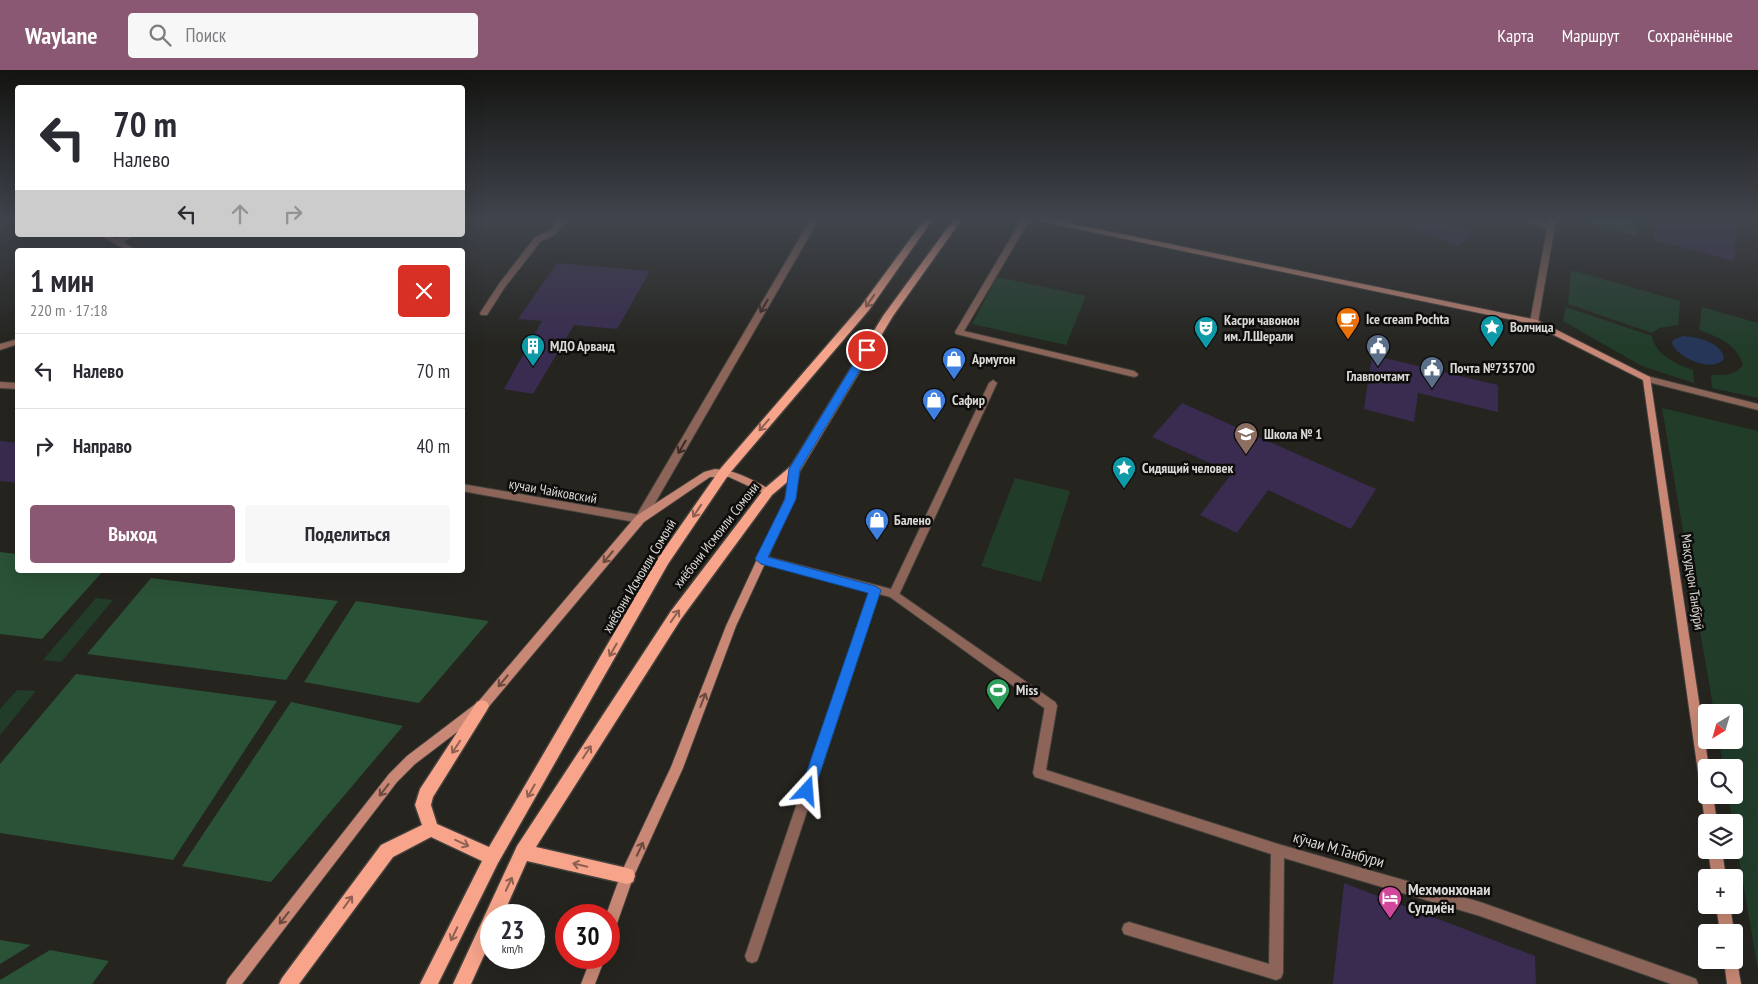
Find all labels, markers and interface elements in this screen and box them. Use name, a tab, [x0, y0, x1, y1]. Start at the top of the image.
search box	[128, 13, 478, 58]
text: Waylane	[25, 20, 98, 51]
icon: search	[146, 21, 174, 49]
text: Поиск	[186, 23, 226, 47]
text: Карта	[1497, 24, 1534, 47]
text: Маршрут	[1562, 24, 1619, 47]
text: Сохранённые	[1647, 24, 1733, 47]
text: 70 m	[113, 101, 177, 147]
icon: left	[30, 105, 95, 170]
text: Налево	[113, 145, 170, 173]
icon: left	[173, 200, 201, 228]
icon: ahead	[226, 200, 254, 228]
icon: right	[279, 200, 307, 228]
text: 1 мин	[30, 261, 94, 300]
button: close	[398, 265, 450, 317]
one-way arrow	[865, 294, 875, 308]
one-way arrow	[758, 299, 768, 313]
text: 220 m · 17:18	[30, 300, 108, 320]
cafe icon: Ice cream Pochta	[1335, 306, 1361, 340]
place label: Ice cream Pochta	[1366, 310, 1450, 328]
place label: Касри чавонон им. Л.Шерали	[1224, 311, 1300, 345]
place icon: Волчица	[1479, 314, 1505, 348]
theatre icon: Касри чавонон им. Л.Шерали	[1193, 315, 1219, 349]
place label: Волчица	[1510, 318, 1554, 336]
pin	[846, 329, 888, 371]
building icon: МДО Арванд	[520, 333, 546, 367]
public building icon: Главпочтамт	[1365, 333, 1391, 367]
icon: arrive	[853, 336, 881, 364]
place label: МДО Арванд	[550, 337, 615, 355]
shop icon: Армугон	[941, 346, 967, 380]
place label: Армугон	[971, 350, 1015, 368]
public building icon: Почта №735700	[1419, 355, 1445, 389]
icon: left	[30, 357, 58, 385]
text: Налево	[73, 359, 124, 383]
text: 70 m	[417, 359, 450, 383]
place label: Почта №735700	[1450, 359, 1535, 377]
place label: Главпочтамт	[1346, 367, 1410, 385]
shop icon: Сафир	[921, 387, 947, 421]
place label: Сафир	[952, 391, 985, 409]
one-way arrow	[759, 418, 770, 431]
school or university icon: Школа № 1	[1233, 421, 1259, 455]
place label: Школа № 1	[1264, 425, 1322, 443]
icon: right	[30, 432, 58, 460]
text: Направо	[73, 434, 132, 458]
text: 40 m	[417, 434, 450, 458]
one-way arrow	[676, 439, 686, 453]
place icon: Сидящий человек	[1111, 455, 1137, 489]
place label: Сидящий человек	[1142, 459, 1234, 477]
street label: кучаи Чайковский	[508, 474, 598, 508]
street label: хиёбони Исмоили Сомони	[669, 478, 763, 592]
one-way arrow	[692, 504, 702, 518]
button: Выход	[30, 505, 235, 563]
button: Поделиться	[245, 505, 450, 563]
shop icon: Балено	[864, 507, 890, 541]
place label: Балено	[894, 511, 931, 529]
street label: хиёбони Исмоили Сомонӣ	[598, 516, 680, 636]
street label: Мақсудҷон Танбӯрӣ	[1677, 533, 1709, 631]
one-way arrow	[603, 550, 614, 563]
one-way arrow	[670, 609, 680, 623]
one-way arrow	[608, 643, 618, 657]
one-way arrow	[498, 674, 509, 687]
sports icon: Miss	[985, 677, 1011, 711]
place label: Miss	[1016, 681, 1038, 699]
one-way arrow	[699, 693, 708, 708]
north arrow	[1698, 704, 1742, 749]
map controls	[1698, 704, 1743, 969]
one-way arrow	[450, 740, 460, 754]
one-way arrow	[582, 745, 593, 759]
button: search	[1698, 759, 1743, 804]
position arrow	[780, 764, 832, 816]
one-way arrow	[379, 783, 389, 797]
one-way arrow	[526, 783, 536, 798]
button: layers	[1698, 814, 1743, 859]
street label: кӯчаи М.Танбури	[1291, 826, 1387, 872]
one-way arrow	[454, 839, 469, 849]
one-way arrow	[635, 842, 645, 857]
one-way arrow	[572, 860, 588, 869]
button: +	[1698, 869, 1743, 914]
one-way arrow	[504, 876, 514, 891]
place label: Мехмонхонаи Сугдиён	[1408, 879, 1490, 917]
hotel icon: Мехмонхонаи Сугдиён	[1377, 885, 1403, 919]
one-way arrow	[343, 896, 353, 910]
speed limit sign: 30	[555, 904, 620, 969]
one-way arrow	[279, 911, 290, 924]
text: 23	[501, 914, 524, 946]
button: −	[1698, 924, 1743, 969]
one-way arrow	[449, 926, 458, 941]
text: km/h	[502, 941, 523, 956]

